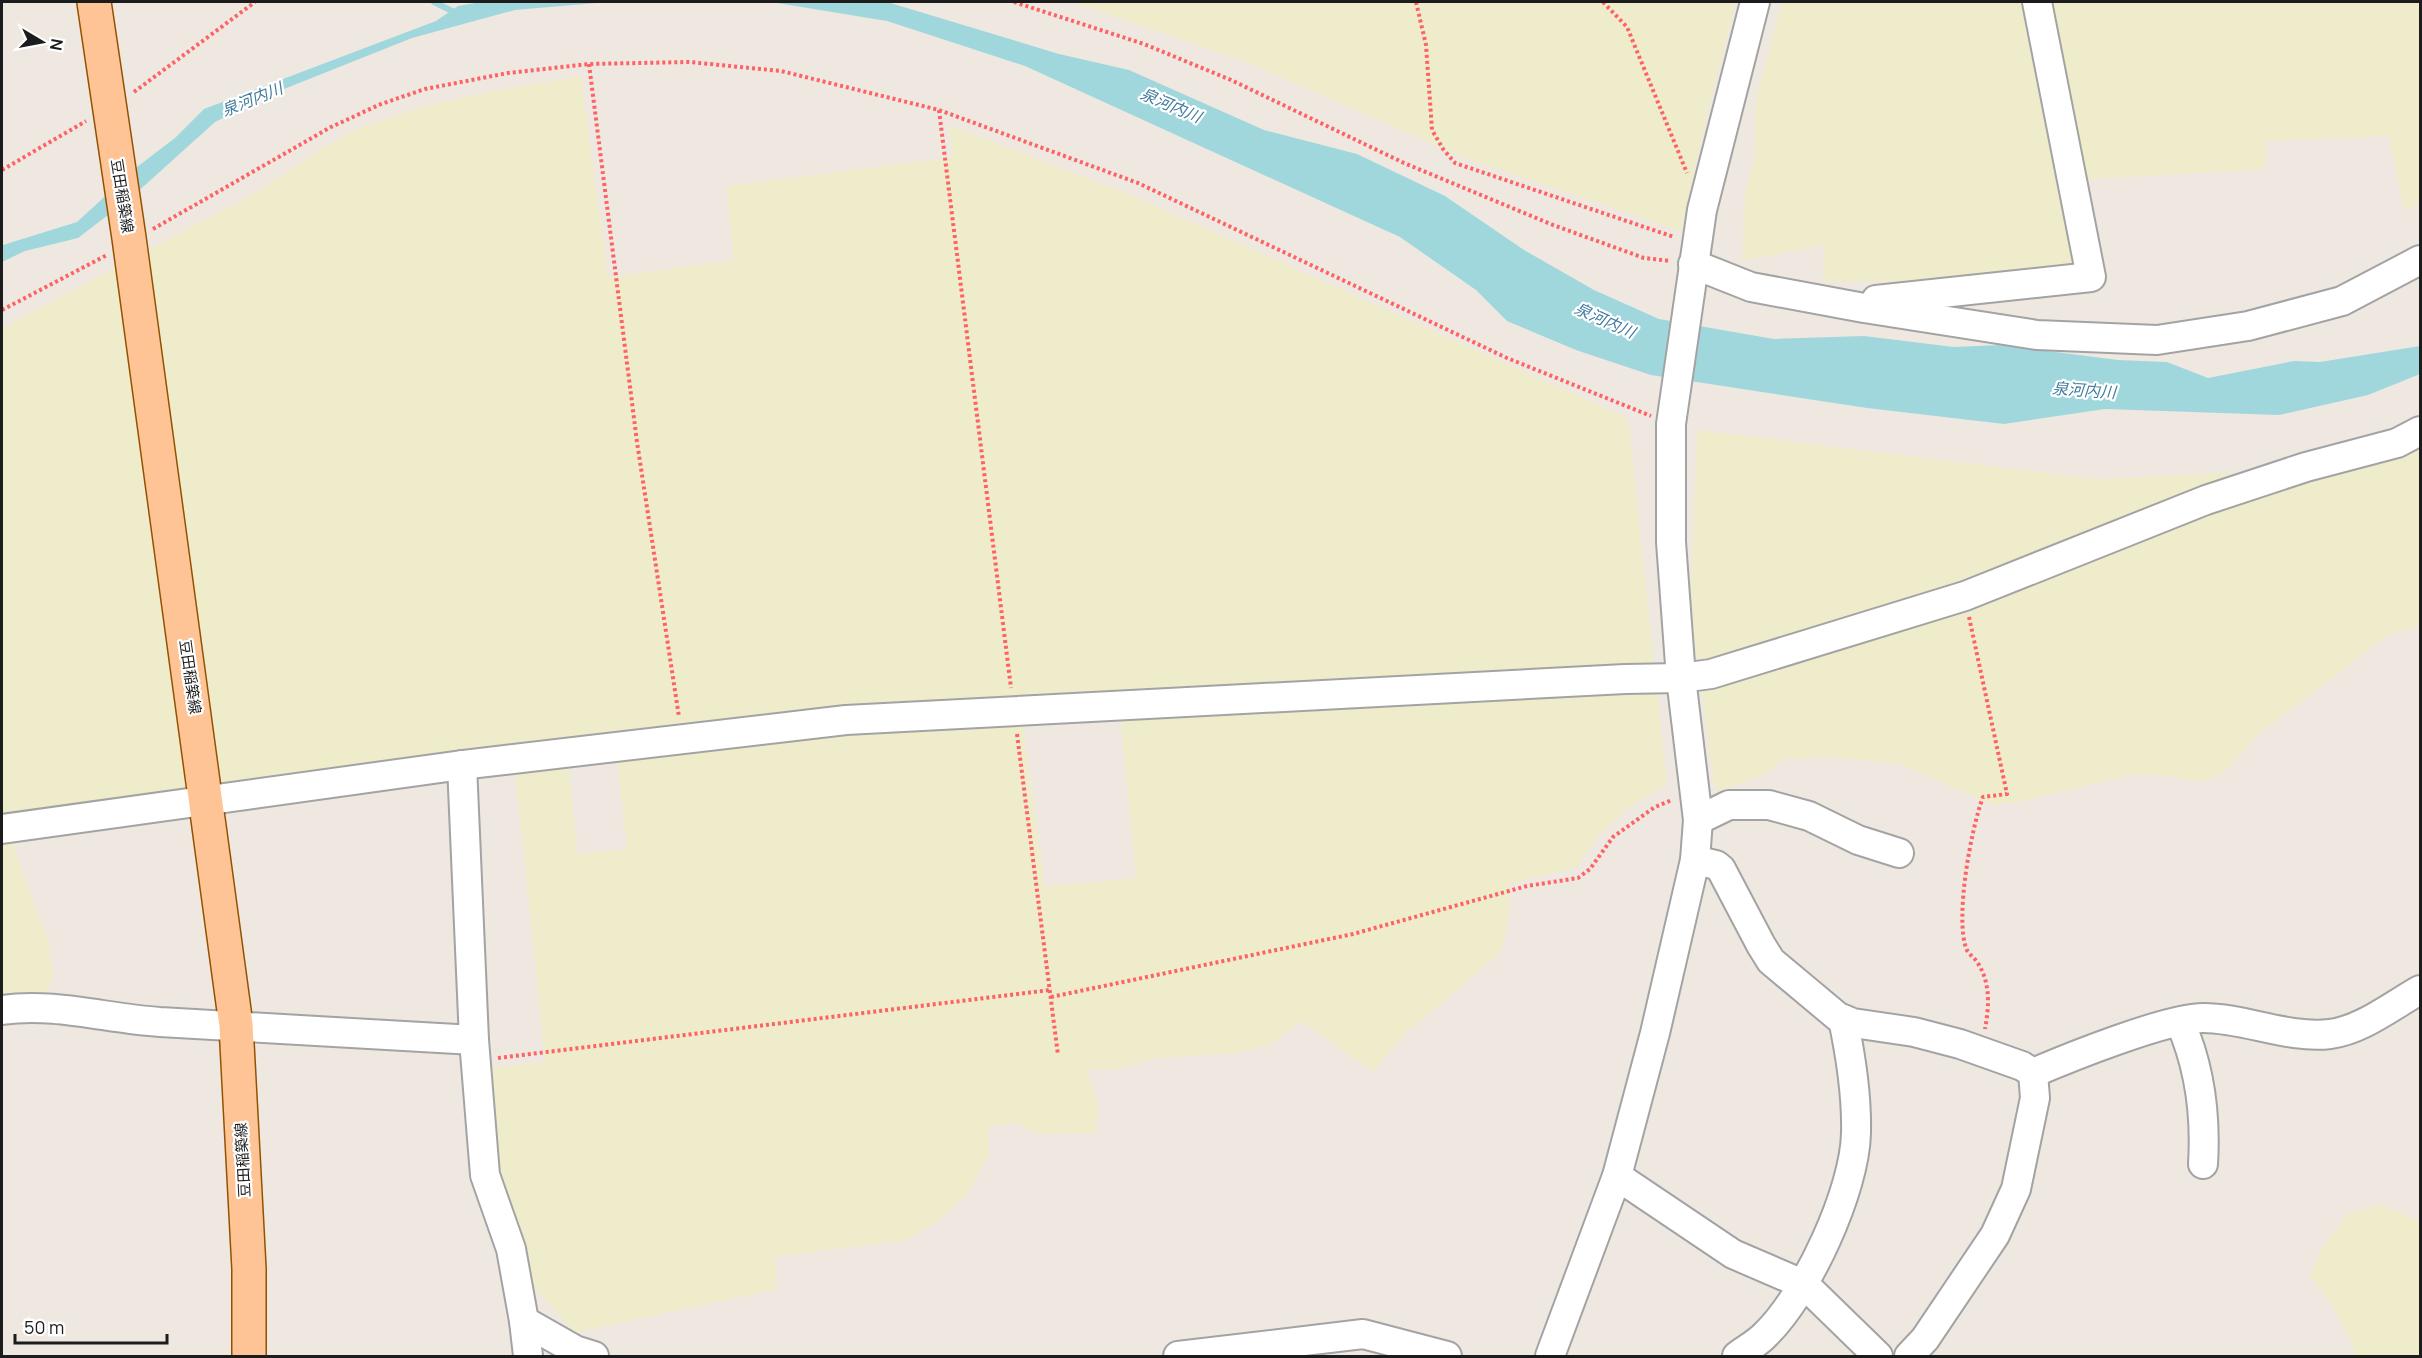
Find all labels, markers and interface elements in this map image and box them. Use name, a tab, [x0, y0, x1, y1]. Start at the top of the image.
north arrow	[12, 12, 72, 72]
text: N	[45, 37, 69, 52]
water label: 泉河内川	[218, 76, 288, 121]
water label: 泉河内川	[1137, 82, 1207, 128]
street label: 豆田稲築線	[106, 157, 139, 235]
water label: 泉河内川	[1571, 297, 1641, 344]
water label: 泉河内川	[2051, 377, 2119, 403]
street label: 豆田稲築線	[175, 638, 206, 716]
street label: 豆田稲築線	[230, 1122, 255, 1198]
scale bar	[15, 1307, 166, 1345]
text: 50 m	[24, 1315, 64, 1339]

